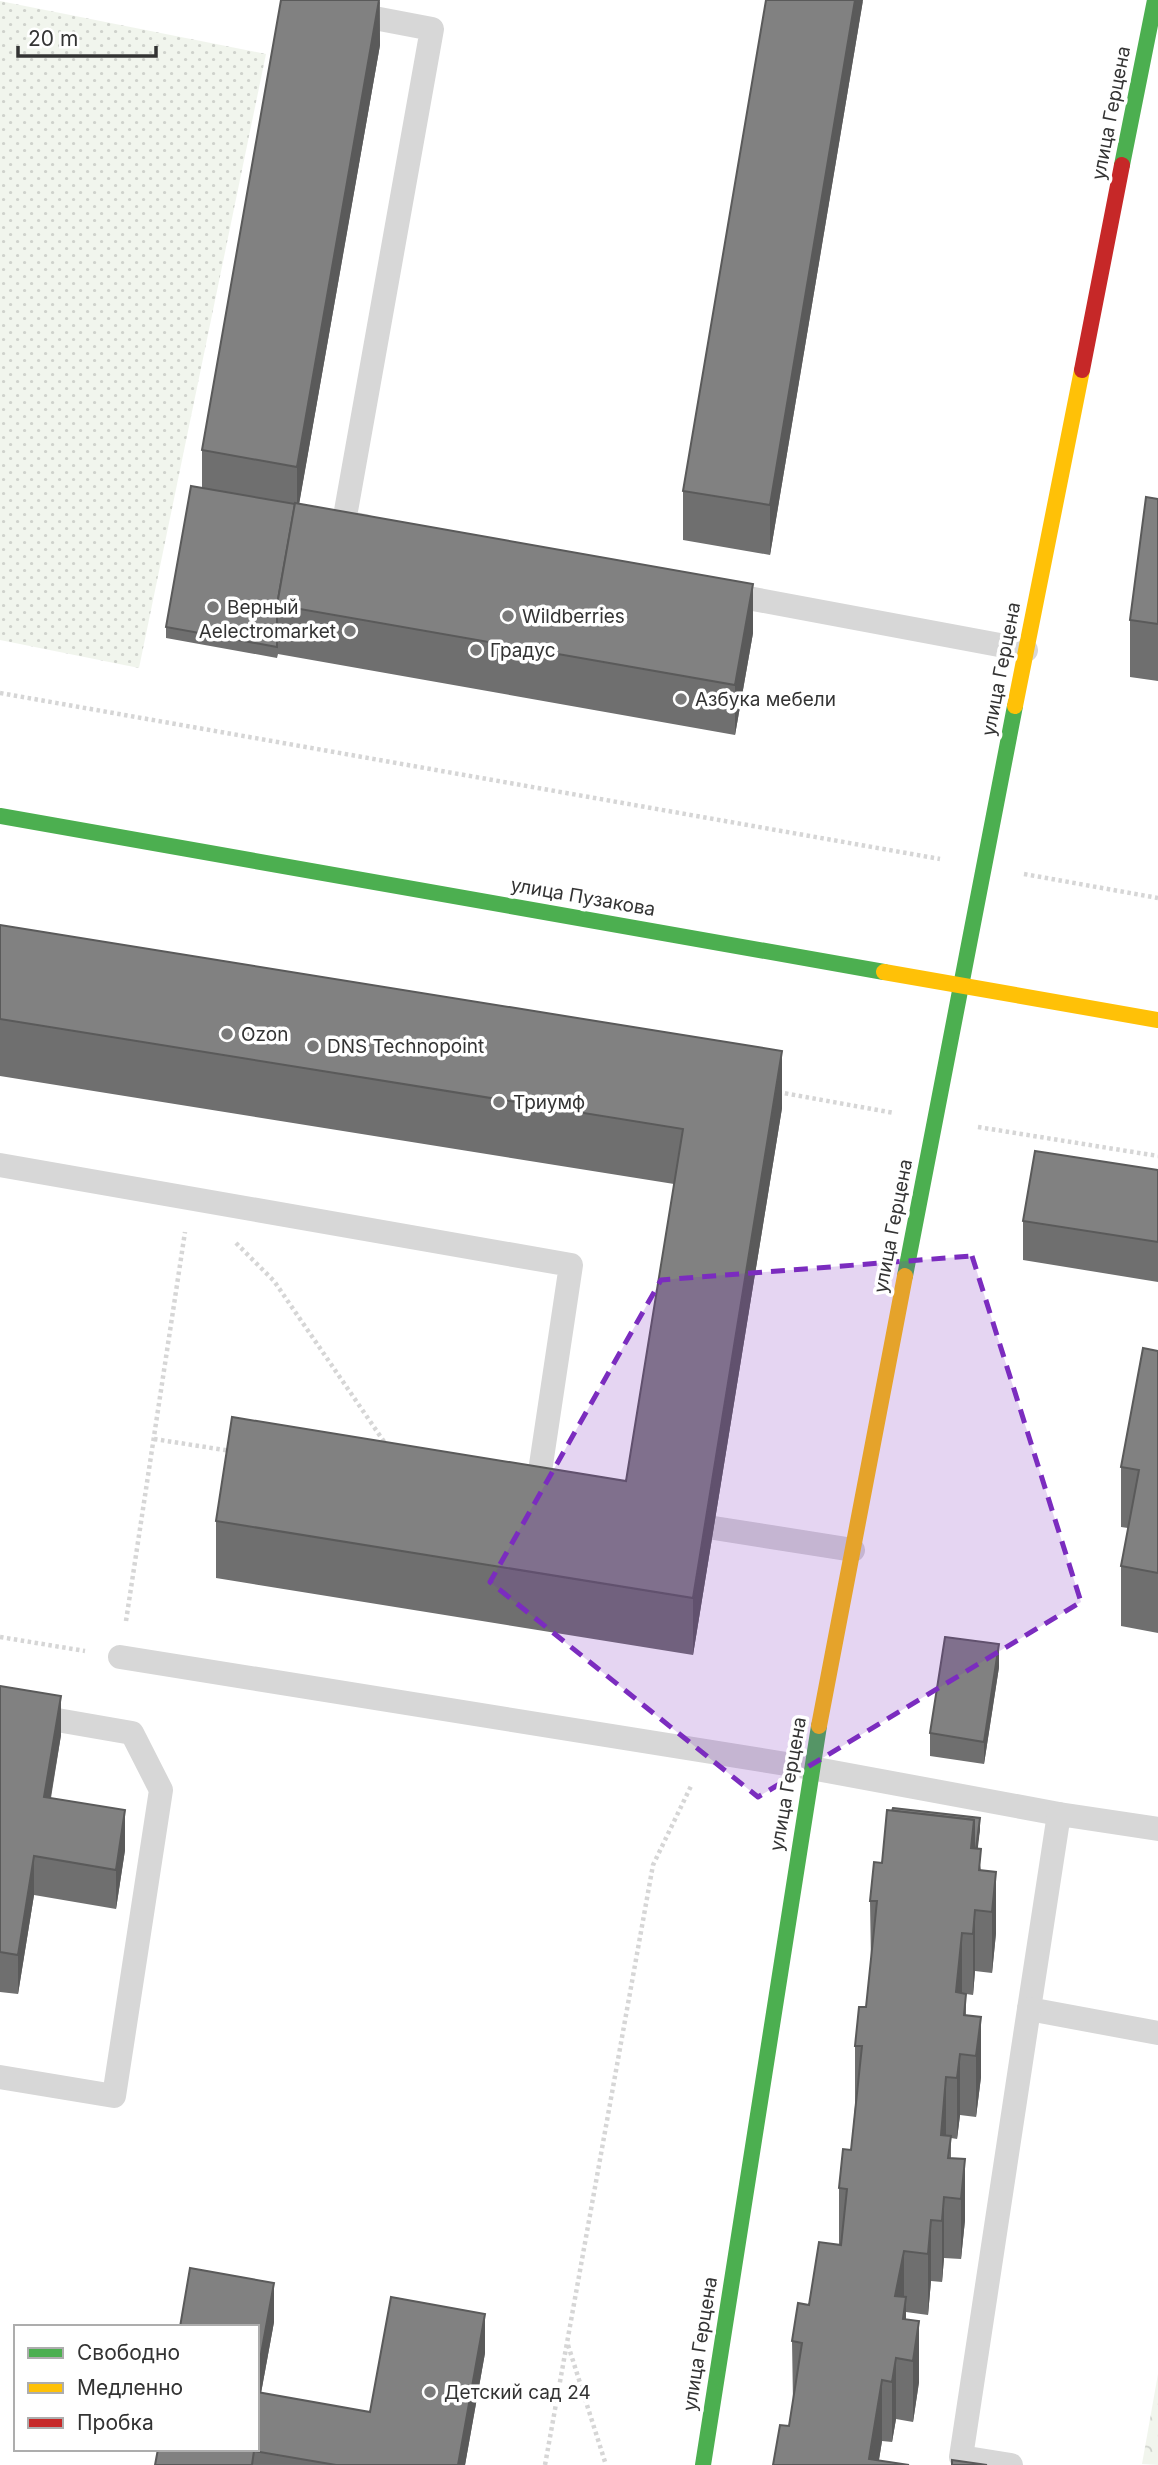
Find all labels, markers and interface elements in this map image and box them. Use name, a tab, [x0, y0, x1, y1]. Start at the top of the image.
scale bar	[18, 14, 156, 58]
text: 20 m	[28, 26, 78, 51]
street label: улица Герцена	[1087, 44, 1135, 182]
place label: Верный	[227, 596, 299, 619]
marker: Верный	[205, 599, 221, 615]
street label: улица Герцена	[977, 600, 1025, 738]
place label: Wildberries	[522, 605, 625, 628]
marker: Wildberries	[500, 608, 516, 624]
place label: Aelectromarket	[199, 620, 336, 643]
marker: Aelectromarket	[342, 623, 358, 639]
place label: Градус	[490, 639, 556, 662]
marker: Градус	[468, 642, 484, 658]
place label: Азбука мебели	[695, 688, 836, 711]
marker: Азбука мебели	[673, 691, 689, 707]
street label: улица Пузакова	[509, 873, 657, 921]
place label: Ozon	[241, 1023, 288, 1046]
marker: Ozon	[219, 1026, 235, 1042]
place label: DNS Technopoint	[327, 1035, 484, 1058]
marker: DNS Technopoint	[305, 1038, 321, 1054]
place label: Триумф	[513, 1091, 585, 1114]
marker: Триумф	[491, 1094, 507, 1110]
street label: улица Герцена	[869, 1157, 917, 1295]
street label: улица Герцена	[765, 1715, 811, 1853]
street label: улица Герцена	[678, 2275, 722, 2413]
legend	[14, 2325, 259, 2451]
text: Свободно	[77, 2340, 180, 2365]
text: Медленно	[77, 2375, 183, 2400]
place label: Детский сад 24	[444, 2381, 591, 2404]
marker: Детский сад 24	[422, 2384, 438, 2400]
text: Пробка	[77, 2410, 154, 2435]

